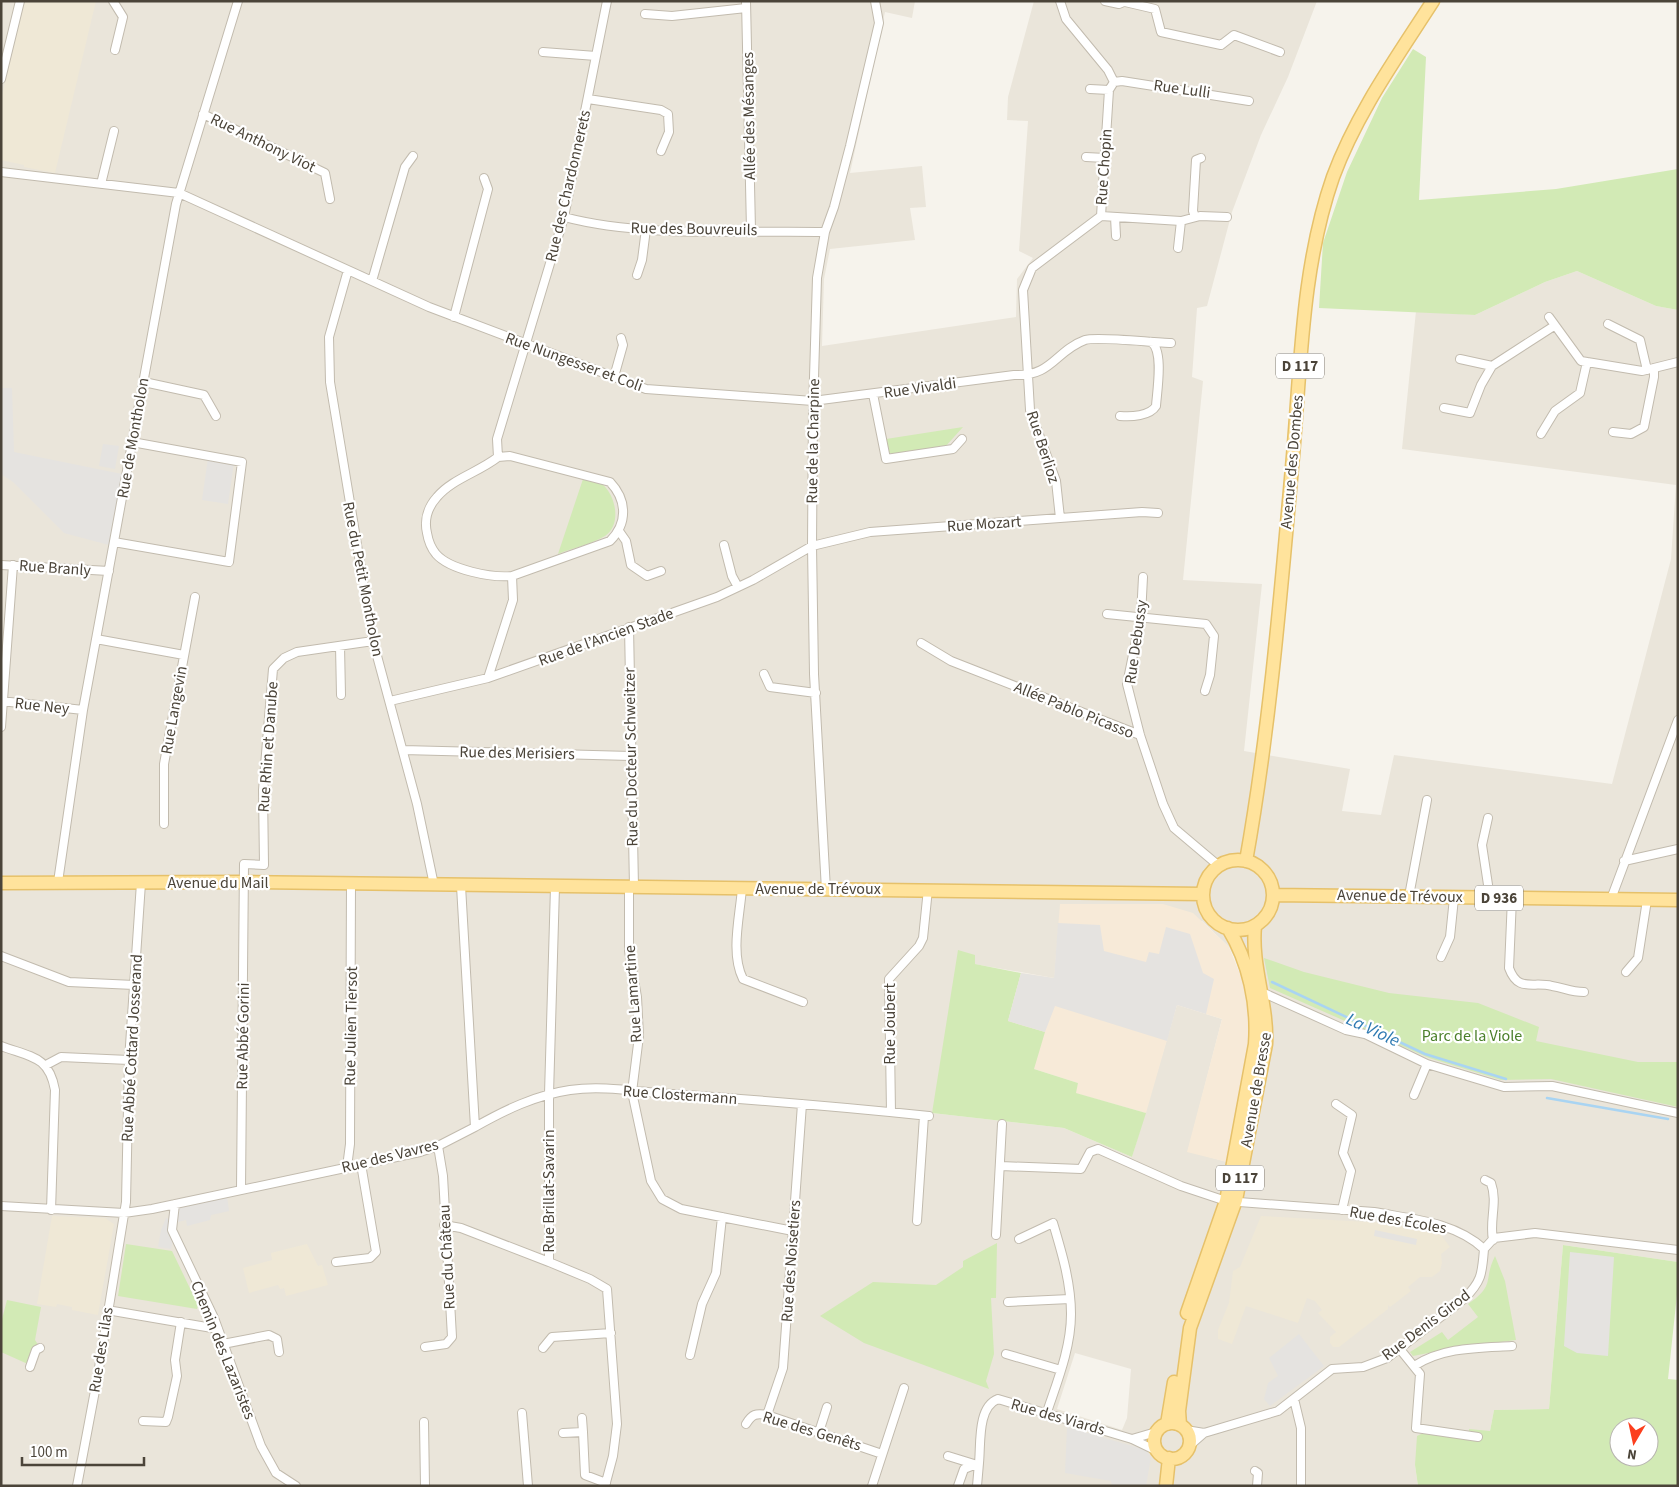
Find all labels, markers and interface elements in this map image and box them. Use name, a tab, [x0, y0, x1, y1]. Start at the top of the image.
street label: Allée des Mésanges	[737, 51, 761, 180]
street label: Rue Lulli	[1152, 74, 1212, 104]
street label: Rue Anthony Viot	[207, 108, 320, 178]
street label: Rue des Chardonnerets	[540, 108, 596, 264]
street label: Rue Chopin	[1090, 128, 1118, 206]
street label: Rue des Bouvreuils	[630, 217, 758, 241]
street label: Rue Nungesser et Coli	[502, 327, 646, 397]
road number: D 117	[1276, 354, 1324, 378]
street label: Rue Vivaldi	[882, 372, 958, 404]
street label: Rue de Montholon	[112, 376, 154, 500]
street label: Rue de la Charpine	[801, 378, 825, 504]
street label: Avenue des Dombes	[1275, 394, 1309, 530]
street label: Rue Berlioz	[1021, 408, 1065, 486]
street label: Rue du Petit Montholon	[337, 500, 389, 658]
street label: Rue Mozart	[946, 510, 1023, 538]
street label: Rue Branly	[18, 555, 92, 582]
street label: Rue Debussy	[1119, 598, 1153, 686]
street label: Rue de l’Ancien Stade	[535, 602, 677, 672]
street label: Rue Langevin	[155, 664, 193, 756]
street label: Rue du Docteur Schweitzer	[618, 667, 644, 847]
street label: Allée Pablo Picasso	[1011, 676, 1137, 744]
street label: Rue Rhin et Danube	[252, 681, 284, 813]
street label: Rue Ney	[14, 692, 71, 720]
street label: Rue des Merisiers	[459, 741, 575, 765]
street label: Avenue du Mail	[167, 872, 269, 894]
street label: Avenue de Trévoux	[755, 878, 881, 900]
street label: Avenue de Trévoux	[1337, 884, 1463, 908]
road number: D 936	[1475, 886, 1523, 910]
street label: Rue Lamartine	[619, 944, 647, 1043]
street label: Rue Abbé Cottard Josserand	[116, 953, 148, 1143]
street label: Rue Julien Tiersot	[339, 965, 363, 1086]
street label: Rue Abbé Gorini	[231, 982, 255, 1090]
street label: Rue Joubert	[879, 983, 901, 1065]
water label: La Viole	[1342, 1007, 1404, 1053]
park label: Parc de la Viole	[1422, 1025, 1522, 1047]
street label: Avenue de Bresse	[1235, 1031, 1277, 1149]
street label: Rue Clostermann	[622, 1080, 738, 1110]
street label: Rue Brillat-Savarin	[538, 1129, 560, 1253]
street label: Rue des Vavres	[339, 1133, 441, 1179]
road number: D 117	[1216, 1166, 1264, 1190]
street label: Rue des Noisetiers	[776, 1199, 806, 1323]
street label: Rue des Écoles	[1348, 1201, 1449, 1239]
street label: Rue du Château	[433, 1204, 461, 1310]
street label: Chemin des Lazaristes	[185, 1277, 261, 1423]
street label: Rue Denis Girod	[1377, 1284, 1475, 1366]
street label: Rue des Lilas	[83, 1305, 119, 1394]
street label: Rue des Viards	[1008, 1393, 1108, 1441]
street label: Rue des Genêts	[760, 1406, 864, 1457]
north arrow	[1609, 1417, 1659, 1467]
scale bar	[22, 1434, 145, 1466]
text: 100 m	[30, 1442, 68, 1463]
text: N	[1626, 1443, 1638, 1464]

